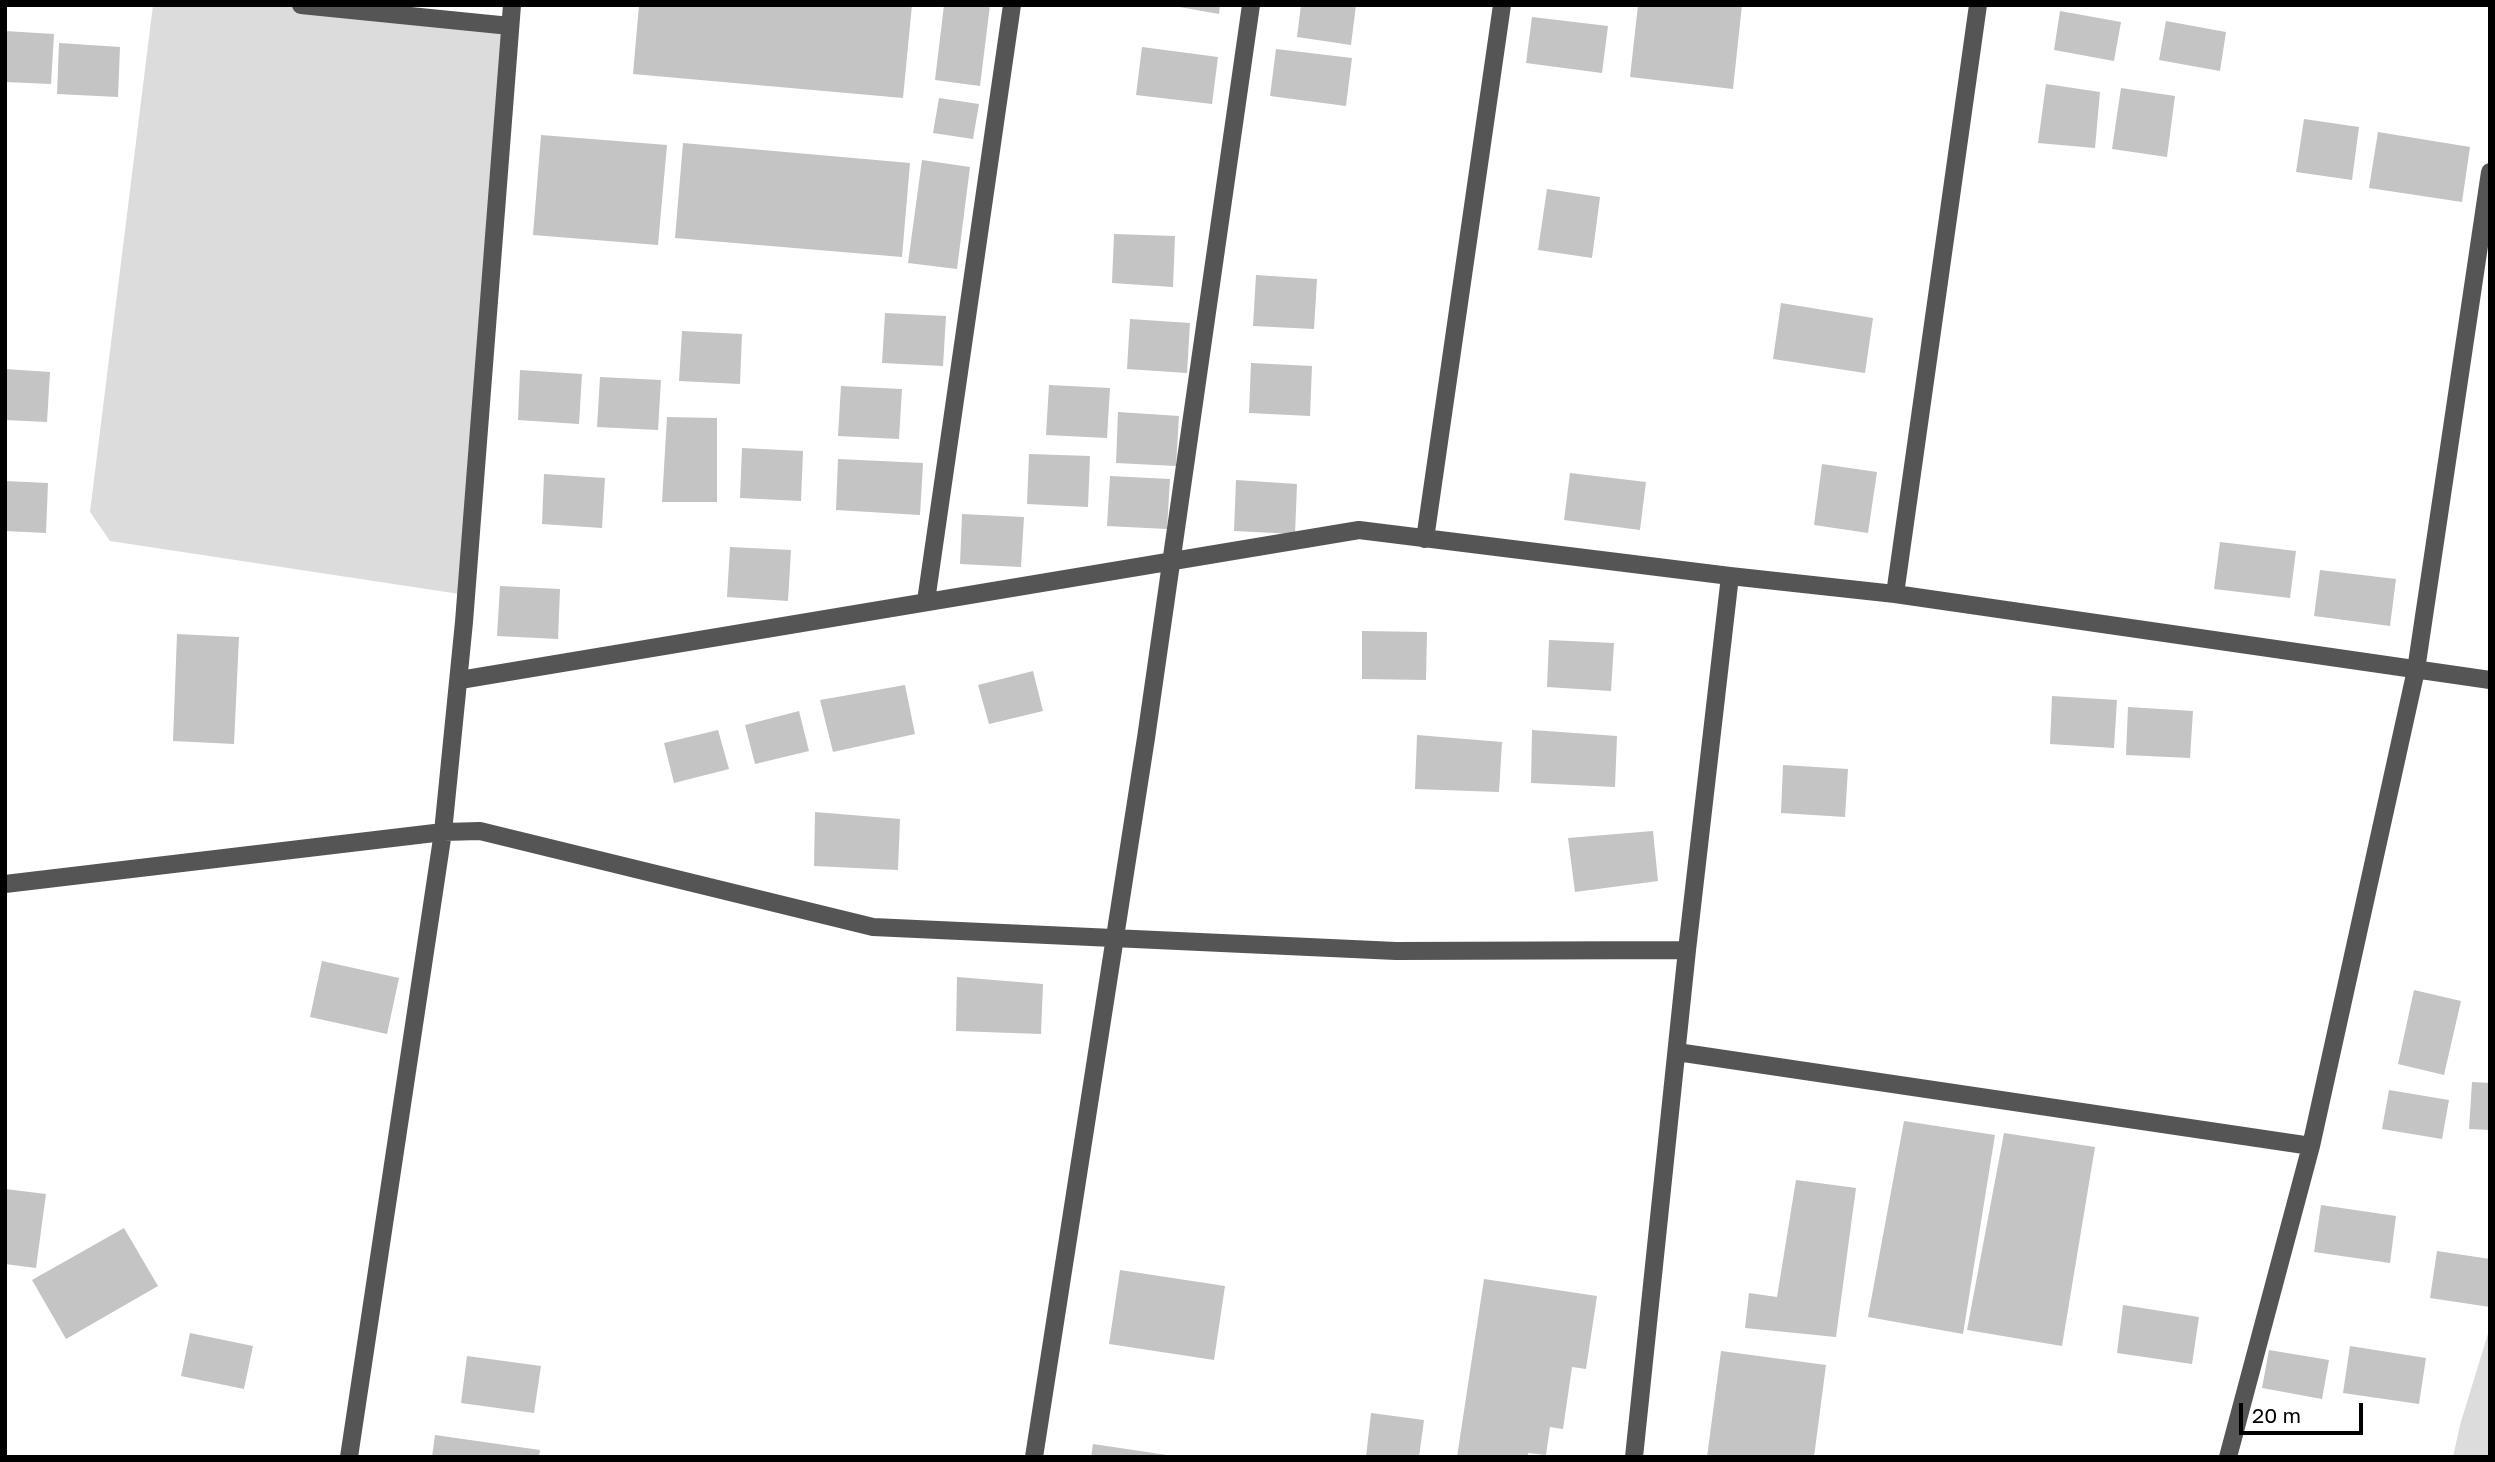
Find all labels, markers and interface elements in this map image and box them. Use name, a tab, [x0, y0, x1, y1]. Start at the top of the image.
scale bar	[2243, 1388, 2367, 1432]
text: 20 m	[2252, 1402, 2301, 1428]

